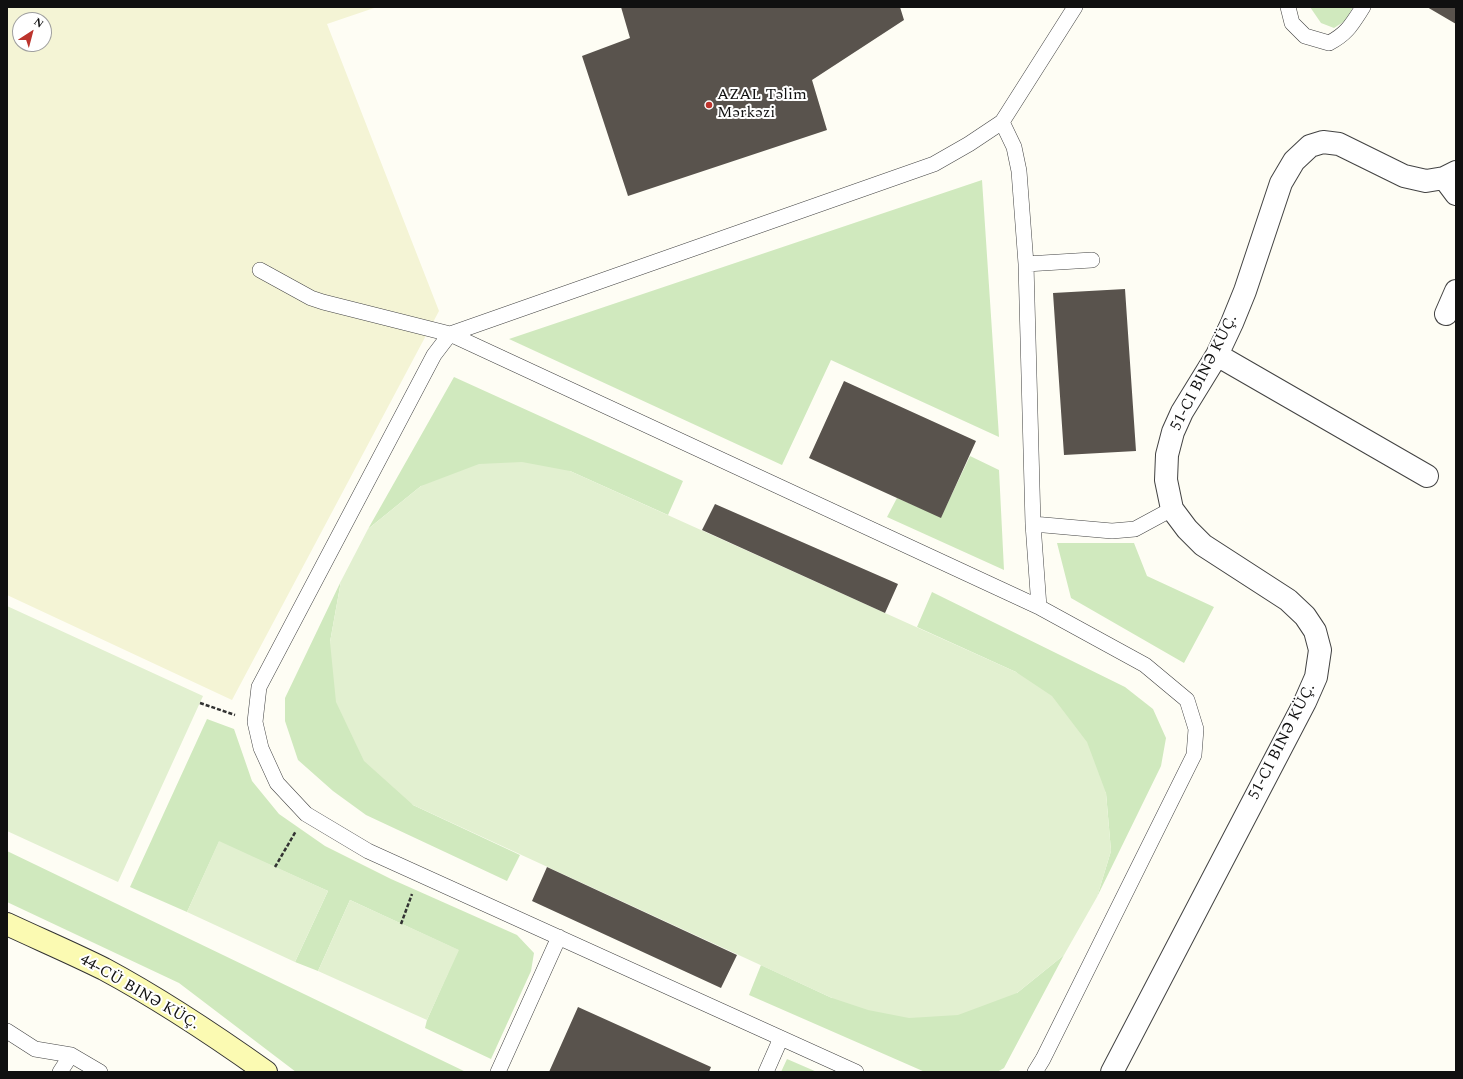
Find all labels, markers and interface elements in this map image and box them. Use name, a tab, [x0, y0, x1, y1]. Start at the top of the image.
north arrow	[12, 12, 52, 52]
text: N	[30, 13, 47, 32]
place label: AZAL Təlim Mərkəzi	[717, 86, 807, 124]
marker: AZAL Təlim Mərkəzi	[704, 100, 714, 110]
street label: 51-CI BINƏ KÜÇ.	[1167, 312, 1243, 434]
street label: 51-CI BINƏ KÜÇ.	[1245, 681, 1321, 803]
street label: 44-CÜ BINƏ KÜÇ.	[76, 951, 202, 1035]

